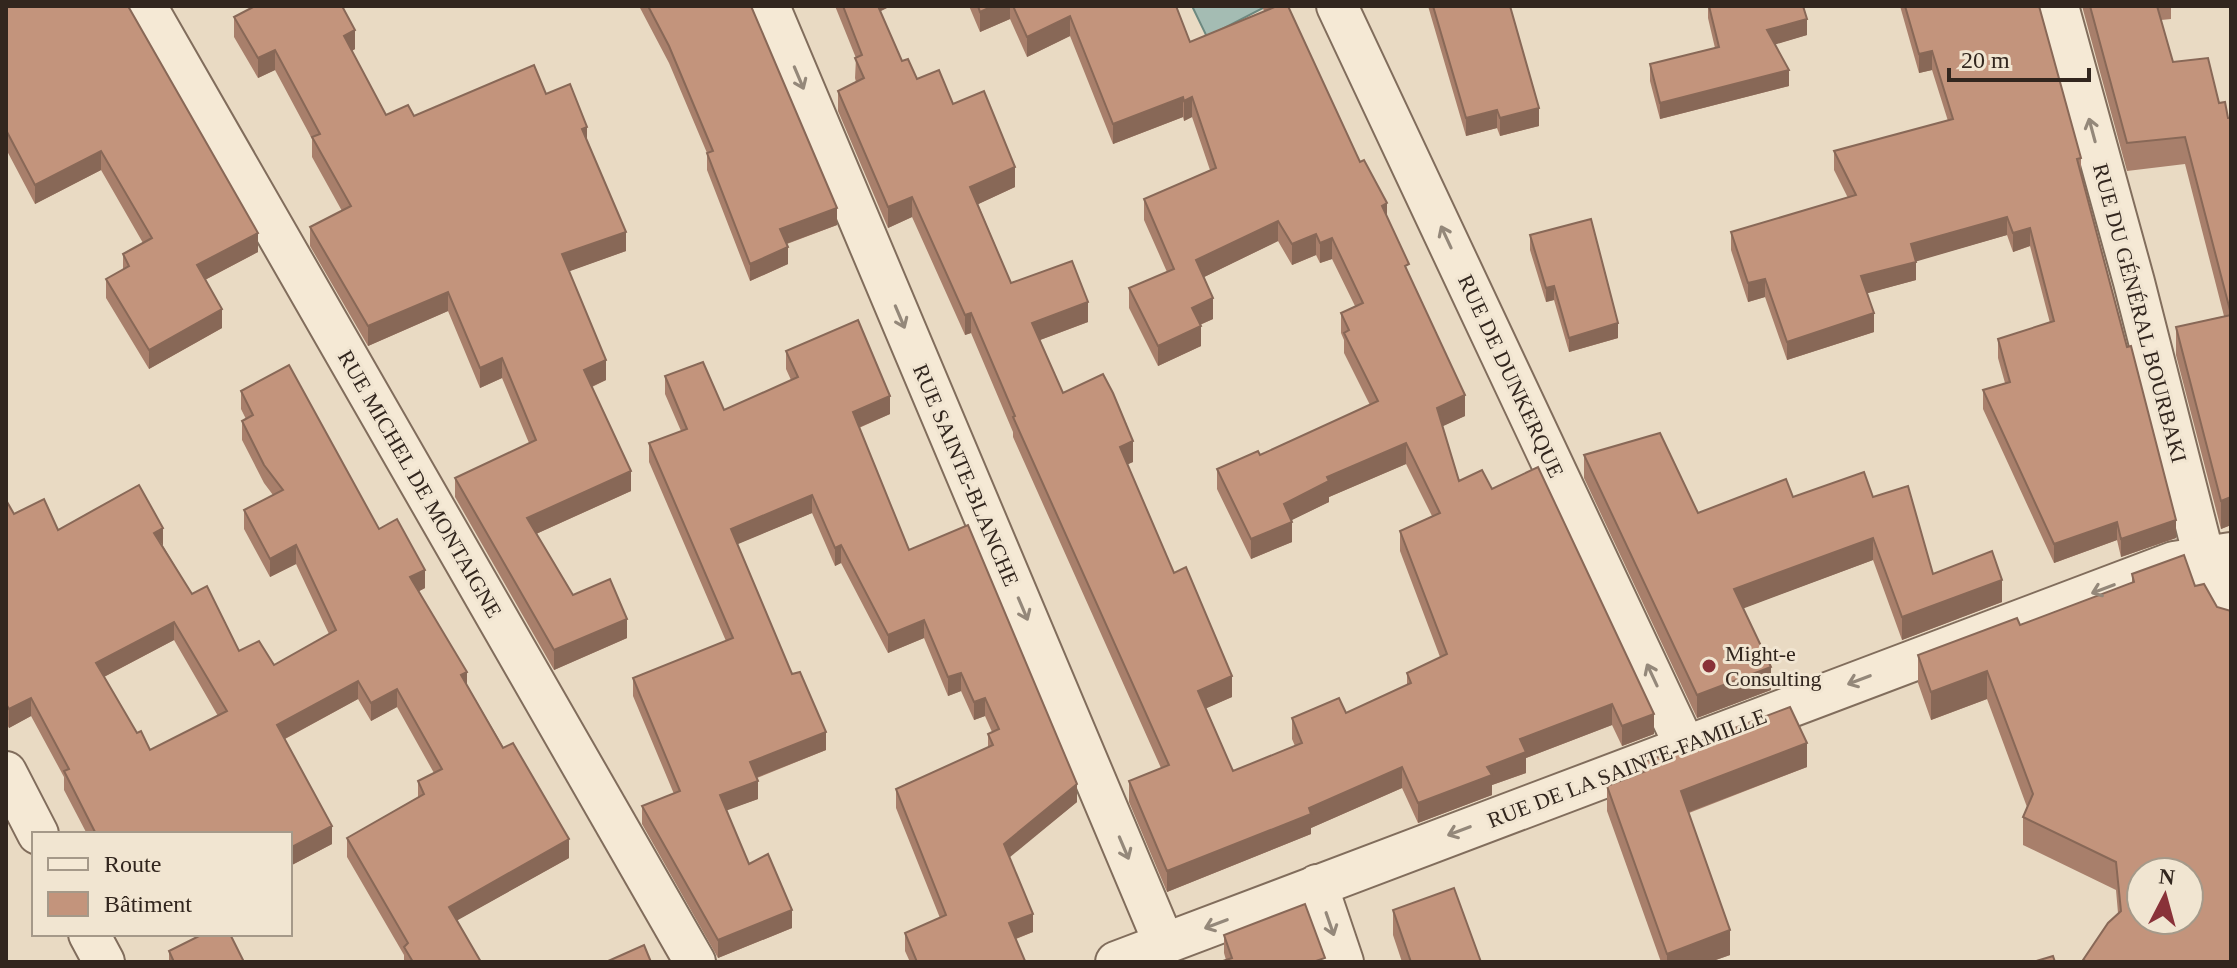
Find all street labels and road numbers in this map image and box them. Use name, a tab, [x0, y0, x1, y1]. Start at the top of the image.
street label: RUE DU GÉNÉRAL BOURBAKI	[2088, 161, 2192, 465]
street label: RUE DE DUNKERQUE	[1453, 270, 1569, 482]
street label: RUE MICHEL DE MONTAIGNE	[333, 346, 507, 622]
street label: RUE SAINTE-BLANCHE	[908, 360, 1024, 590]
street label: RUE DE LA SAINTE-FAMILLE	[1484, 703, 1770, 833]

